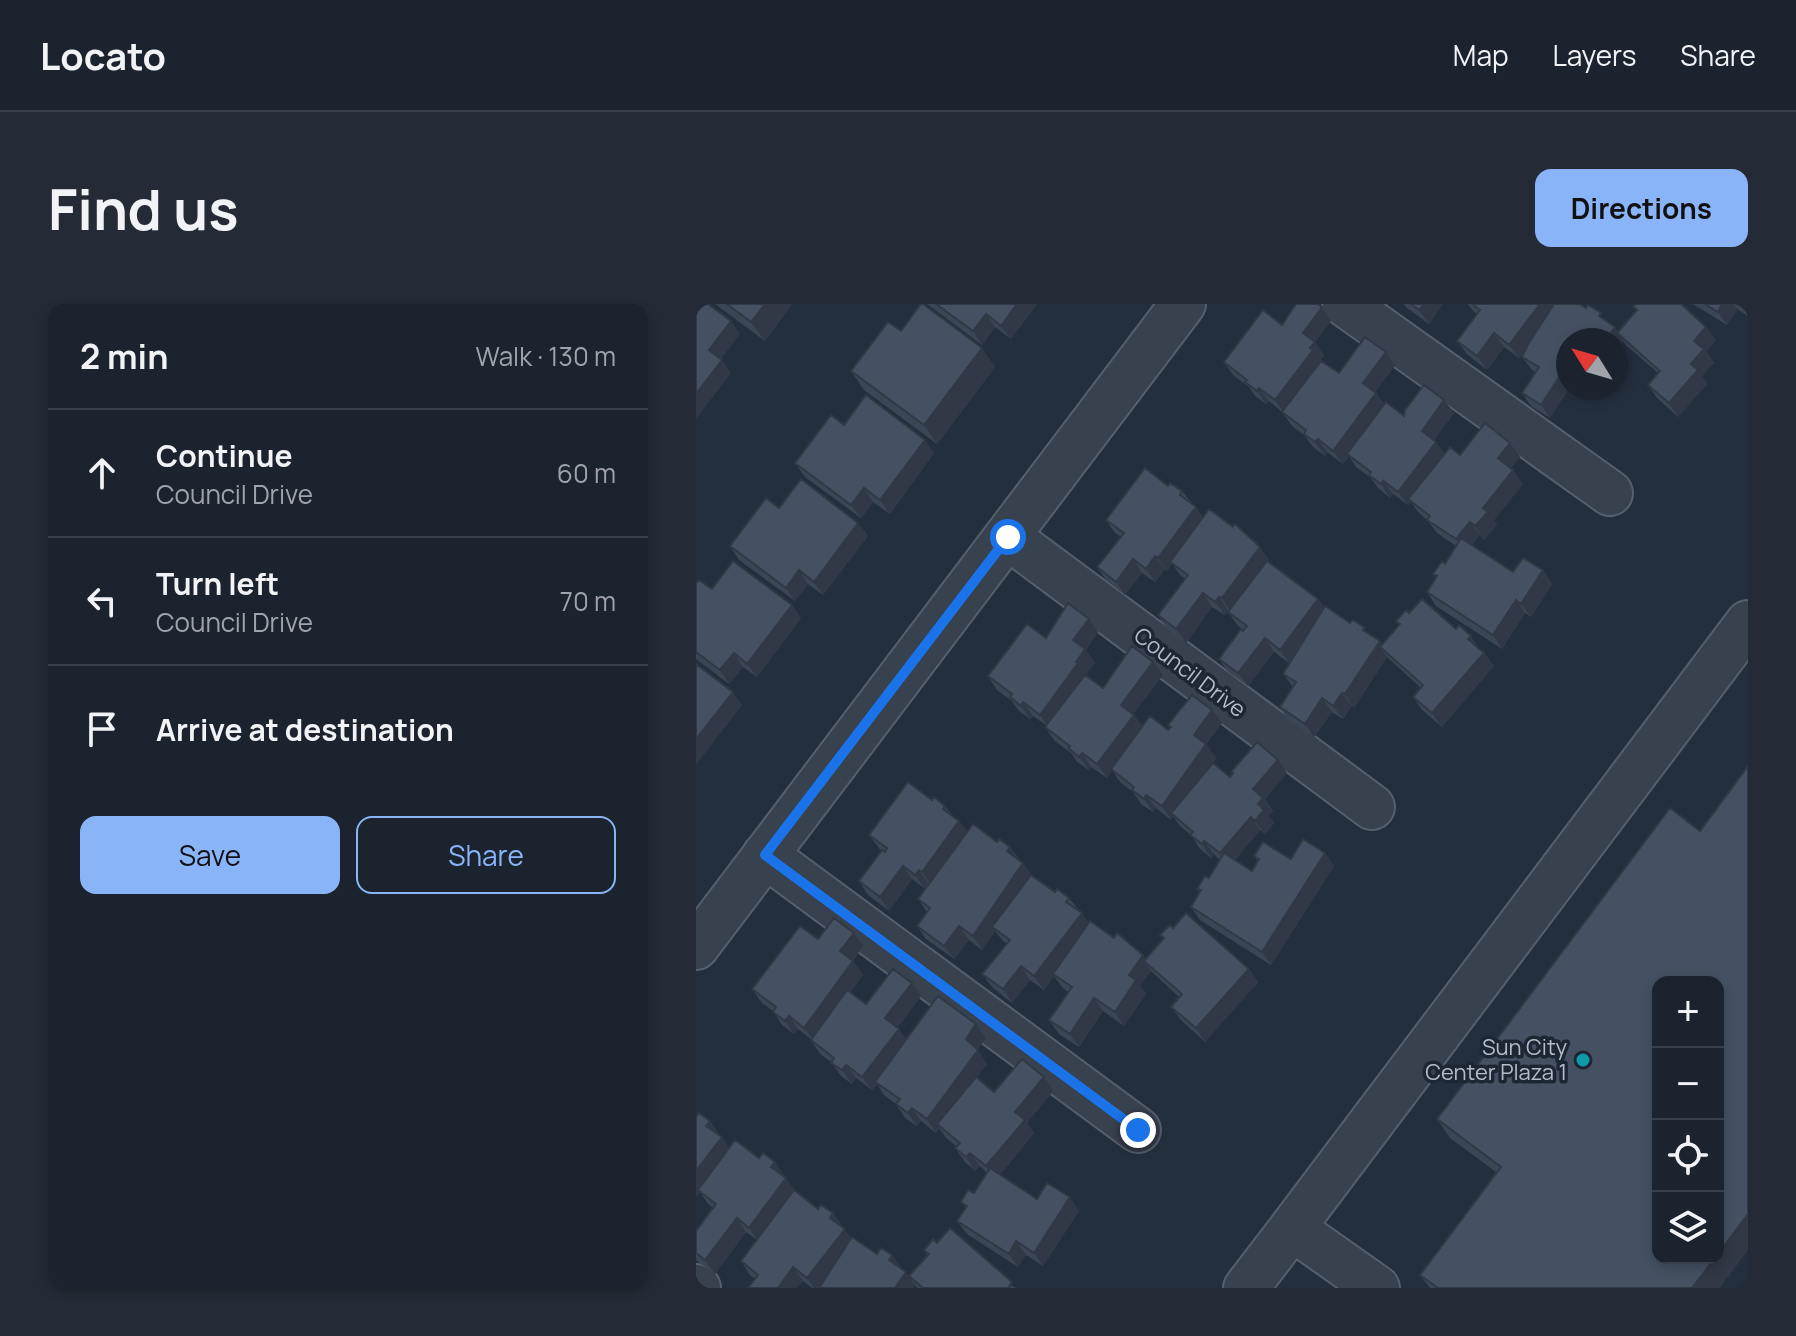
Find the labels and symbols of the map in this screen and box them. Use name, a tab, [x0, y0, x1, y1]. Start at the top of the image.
north arrow	[1556, 328, 1628, 400]
route start	[990, 519, 1026, 555]
street label: Council Drive	[1128, 620, 1252, 724]
place label: Sun City Center Plaza 1	[1425, 1032, 1567, 1087]
marker: Sun City Center Plaza 1	[1574, 1051, 1592, 1069]
route end	[1120, 1112, 1156, 1148]

